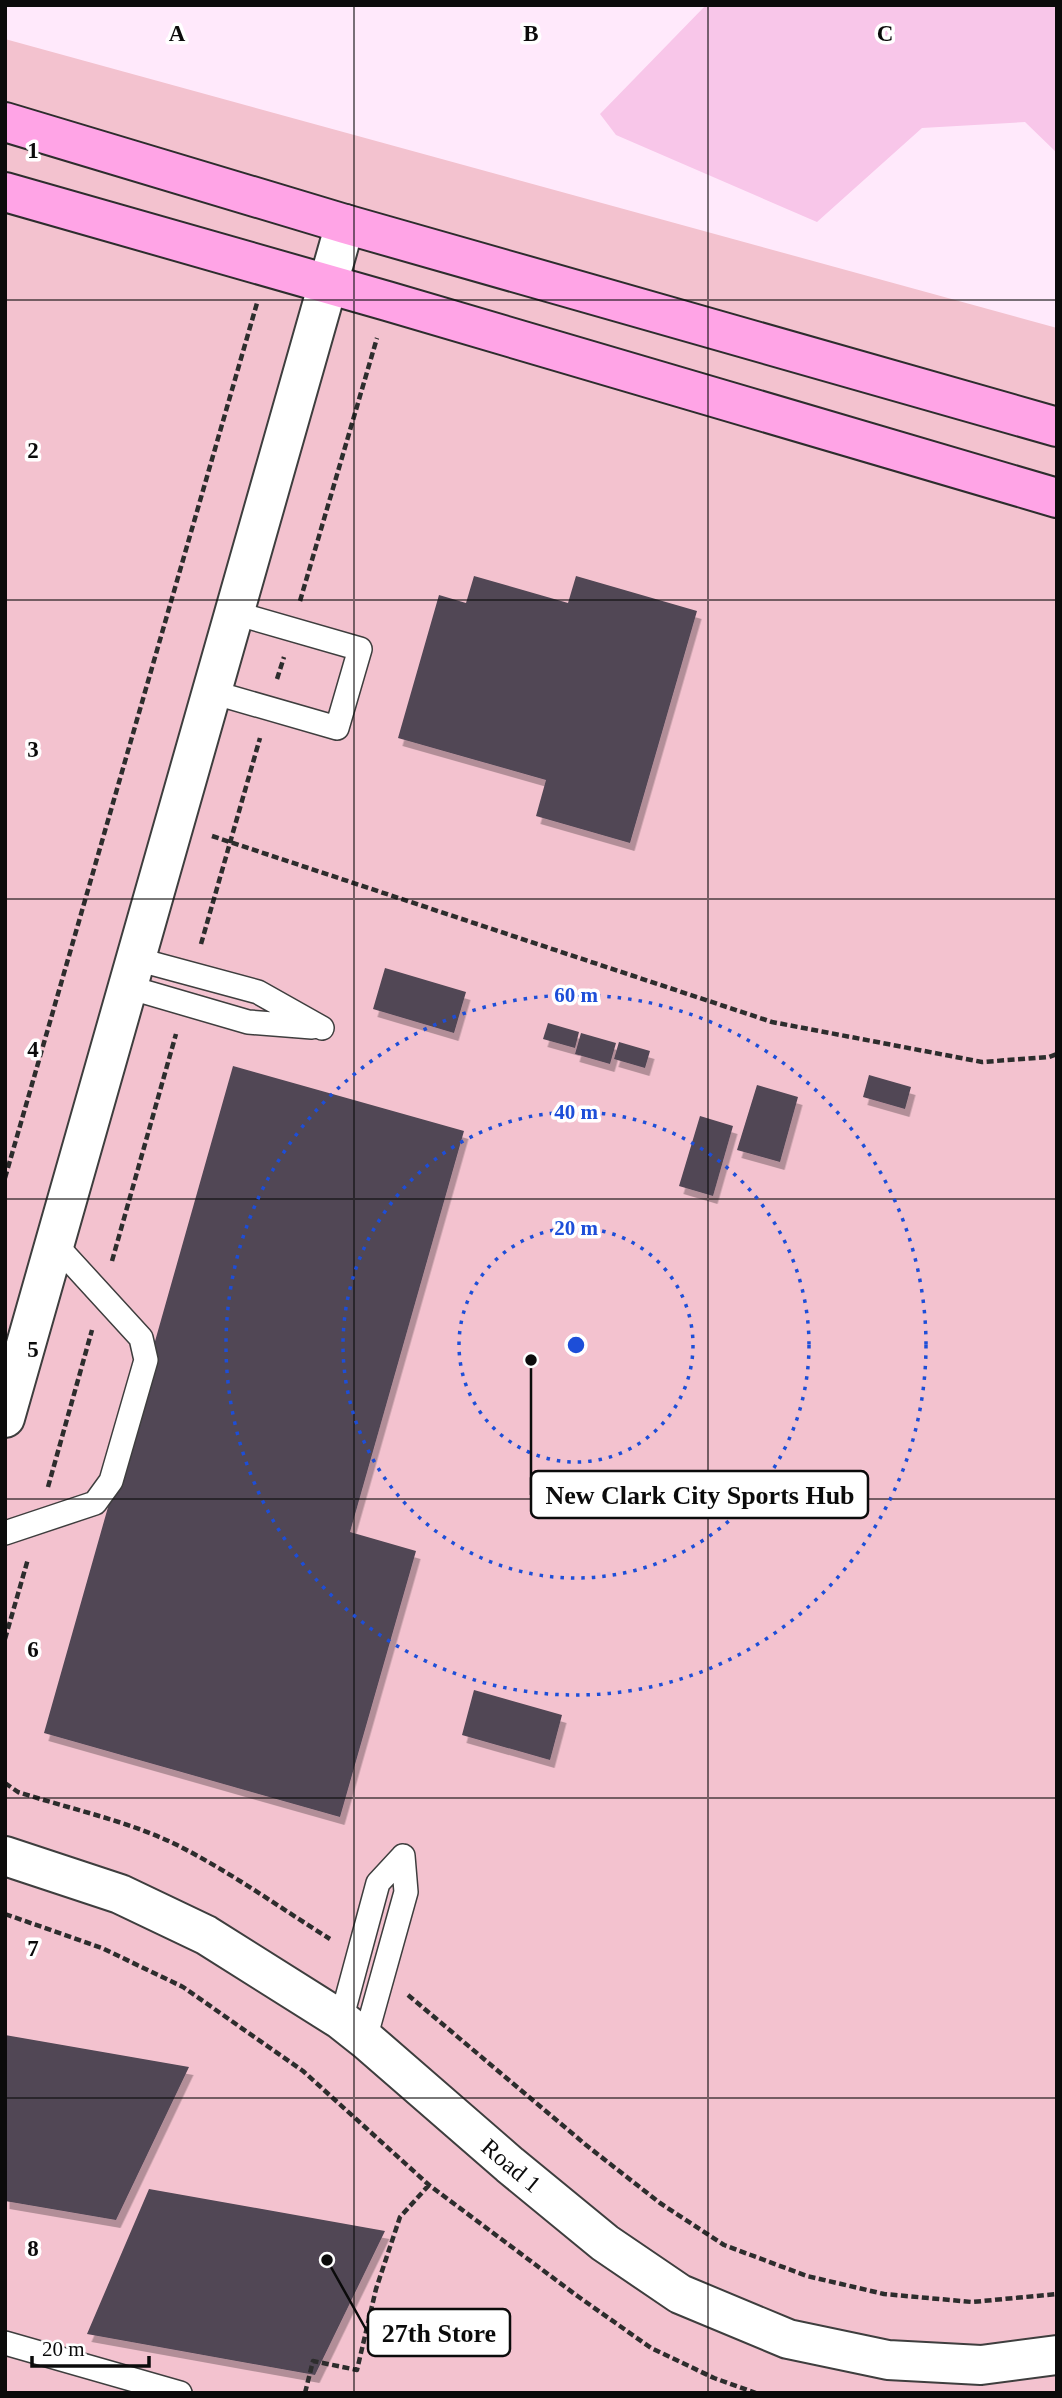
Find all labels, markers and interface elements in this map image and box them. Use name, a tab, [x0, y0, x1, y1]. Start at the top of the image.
text: A	[169, 21, 186, 46]
text: B	[523, 21, 539, 46]
text: C	[877, 21, 893, 46]
text: 1	[27, 138, 39, 163]
text: 2	[27, 438, 39, 463]
text: 3	[27, 737, 39, 762]
text: 60 m	[554, 983, 598, 1007]
text: 4	[27, 1037, 39, 1062]
text: 40 m	[554, 1100, 598, 1124]
text: 20 m	[554, 1216, 598, 1240]
centre of rings	[564, 1333, 588, 1357]
text: 5	[27, 1337, 39, 1362]
callout: New Clark City Sports Hub	[531, 1471, 868, 1518]
text: New Clark City Sports Hub	[545, 1481, 855, 1510]
text: 6	[27, 1637, 39, 1662]
text: 7	[27, 1936, 39, 1961]
street label: Road 1	[477, 2134, 546, 2198]
text: 8	[27, 2236, 39, 2261]
callout: 27th Store	[368, 2309, 510, 2356]
text: 27th Store	[382, 2319, 496, 2348]
scale bar	[32, 2324, 149, 2368]
text: 20 m	[42, 2337, 85, 2361]

